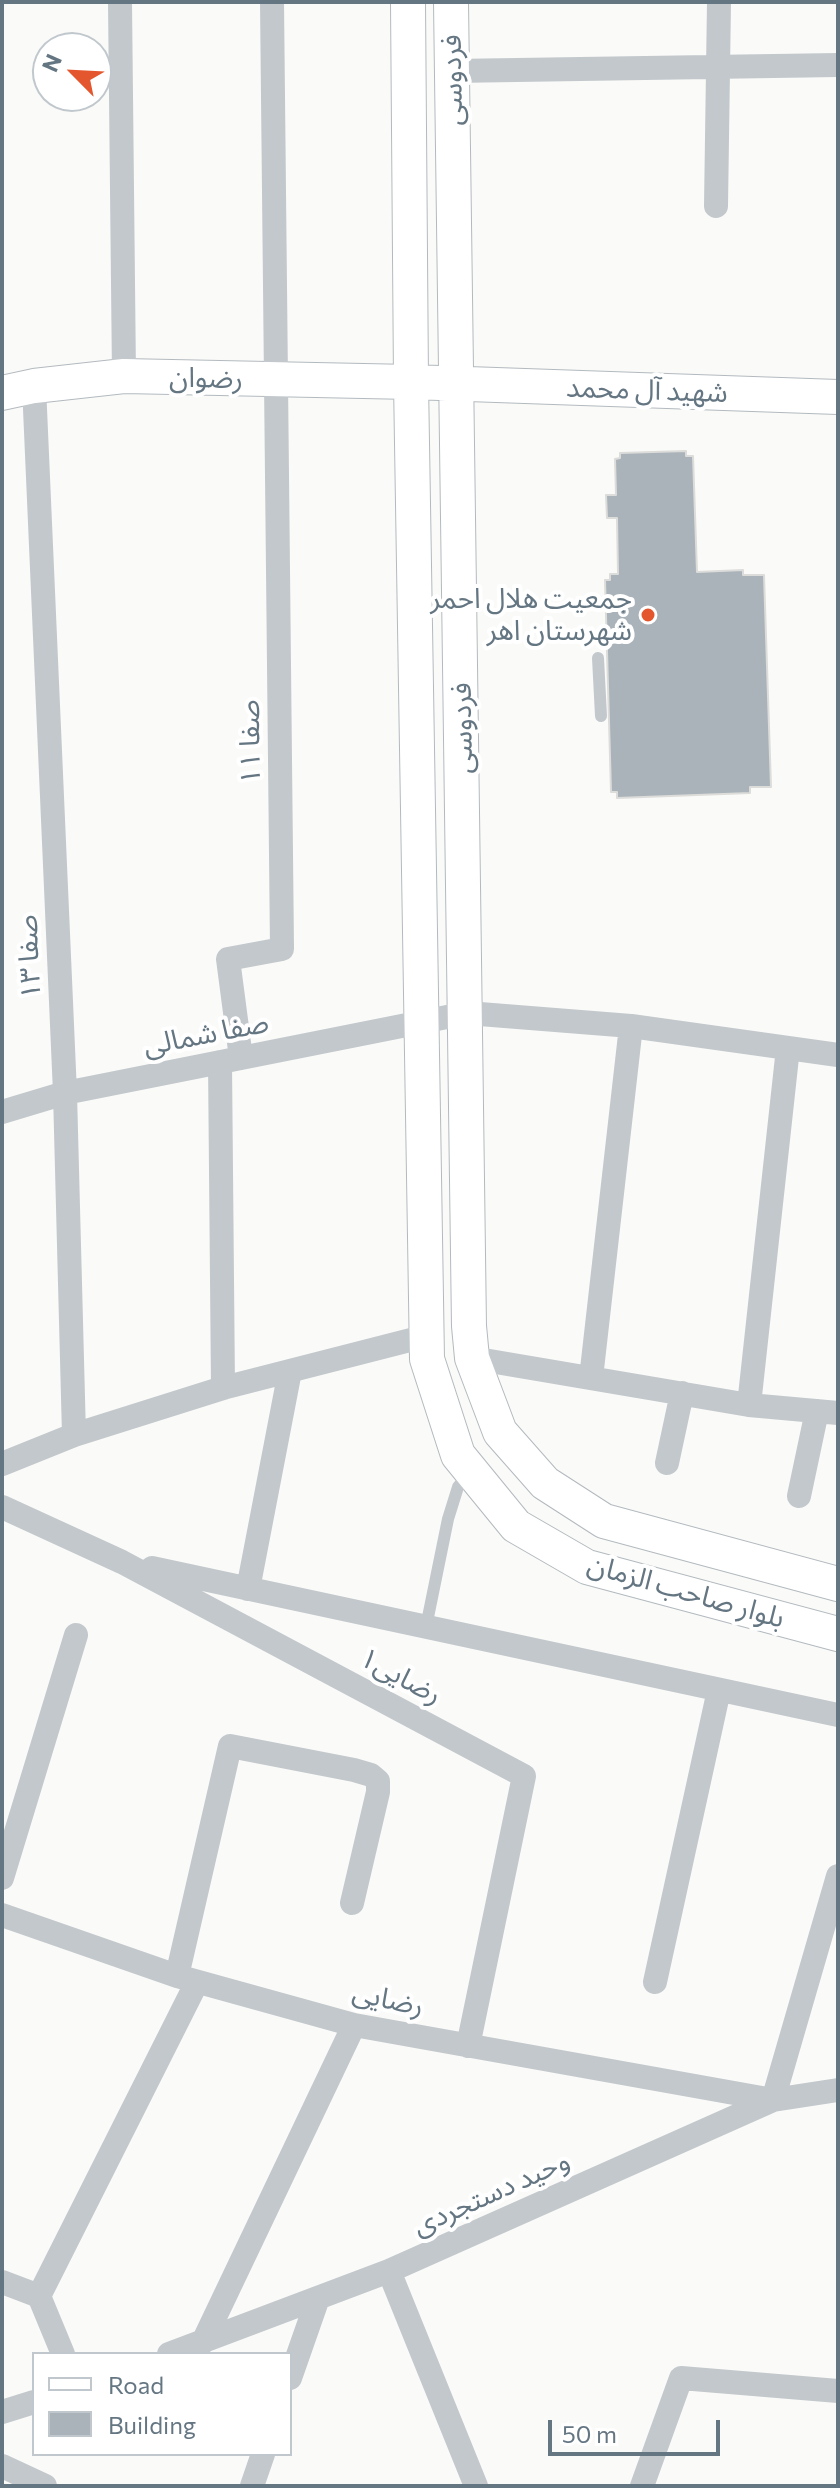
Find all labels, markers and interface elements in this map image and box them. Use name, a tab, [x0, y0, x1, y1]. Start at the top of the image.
north arrow	[32, 32, 112, 112]
street label: فردوسی	[434, 34, 470, 126]
text: N	[36, 50, 67, 76]
street label: رضوان	[169, 361, 243, 395]
street label: شهید آل محمد	[566, 370, 728, 410]
place label: جمعیت هلال احمر شهرستان اهر	[430, 582, 632, 648]
marker: جمعیت هلال احمر شهرستان اهر	[639, 606, 657, 624]
street label: فردوسی	[444, 682, 480, 774]
street label: صفا ۱۱	[232, 699, 268, 785]
street label: صفا ۱۳	[10, 914, 48, 1000]
street label: صفا شمالی	[141, 1005, 271, 1063]
street label: بلوار صاحب الزمان	[584, 1547, 788, 1635]
street label: رضایی۱	[354, 1641, 448, 1711]
street label: رضایی	[349, 1975, 427, 2023]
street label: وحید دستجردی	[407, 2143, 575, 2243]
legend	[32, 2352, 292, 2456]
text: Road	[108, 2370, 164, 2399]
scale bar	[552, 2404, 724, 2454]
text: Building	[108, 2410, 196, 2439]
text: 50 m	[562, 2419, 617, 2448]

